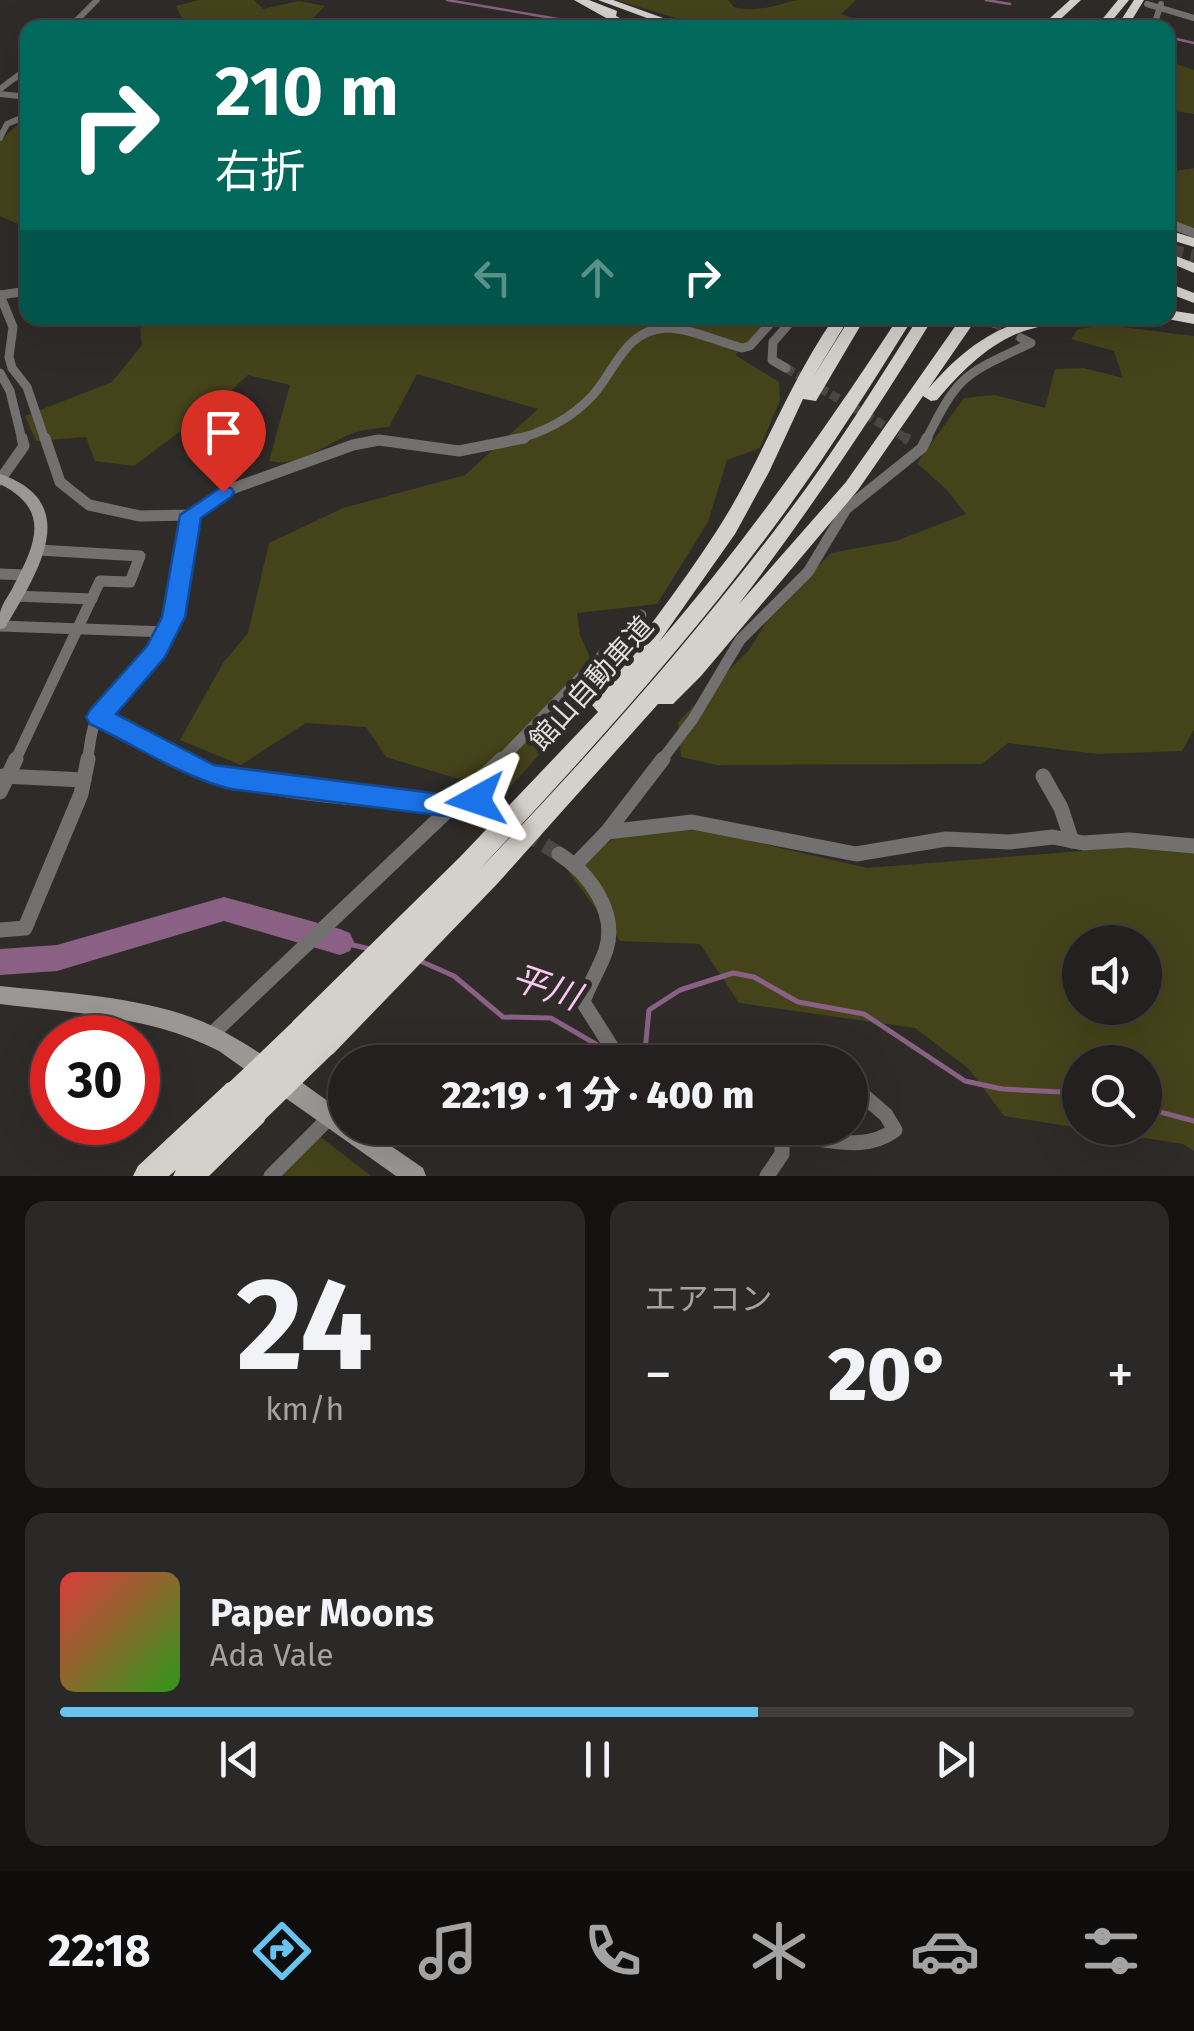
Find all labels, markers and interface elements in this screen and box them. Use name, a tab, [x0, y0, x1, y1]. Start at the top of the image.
text: 210 m	[215, 50, 399, 134]
icon: right	[50, 60, 180, 190]
text: 右折	[215, 145, 305, 199]
icon: left	[465, 250, 520, 305]
icon: ahead	[570, 250, 625, 305]
icon: right	[675, 250, 730, 305]
pin	[181, 390, 266, 493]
icon: arrive	[196, 405, 251, 460]
street label: 館山自動車道	[523, 610, 660, 757]
position arrow	[424, 748, 528, 852]
map controls	[1062, 925, 1162, 1145]
button: sound	[1062, 925, 1162, 1025]
water label: 平川	[506, 956, 590, 1020]
speed limit sign: 30	[30, 1015, 160, 1145]
button: search	[1062, 1045, 1162, 1145]
text: 22:19 · 1 分 · 400 m	[442, 1072, 754, 1118]
text: 24	[236, 1247, 373, 1403]
text: エアコン	[645, 1280, 773, 1318]
text: 20°	[828, 1330, 951, 1420]
text: −	[645, 1342, 672, 1408]
text: +	[1107, 1342, 1134, 1408]
text: km/h	[265, 1390, 344, 1428]
text: Paper Moons	[210, 1590, 434, 1636]
text: Ada Vale	[210, 1636, 334, 1674]
icon: previous	[212, 1732, 267, 1787]
icon: pause	[570, 1732, 625, 1787]
icon: next	[928, 1732, 983, 1787]
icon: directions	[247, 1916, 317, 1986]
icon: music	[413, 1916, 483, 1986]
icon: phone	[578, 1916, 648, 1986]
icon: climate	[744, 1916, 814, 1986]
icon: car	[910, 1916, 980, 1986]
icon: filters	[1076, 1916, 1146, 1986]
text: 22:18	[48, 1924, 151, 1978]

